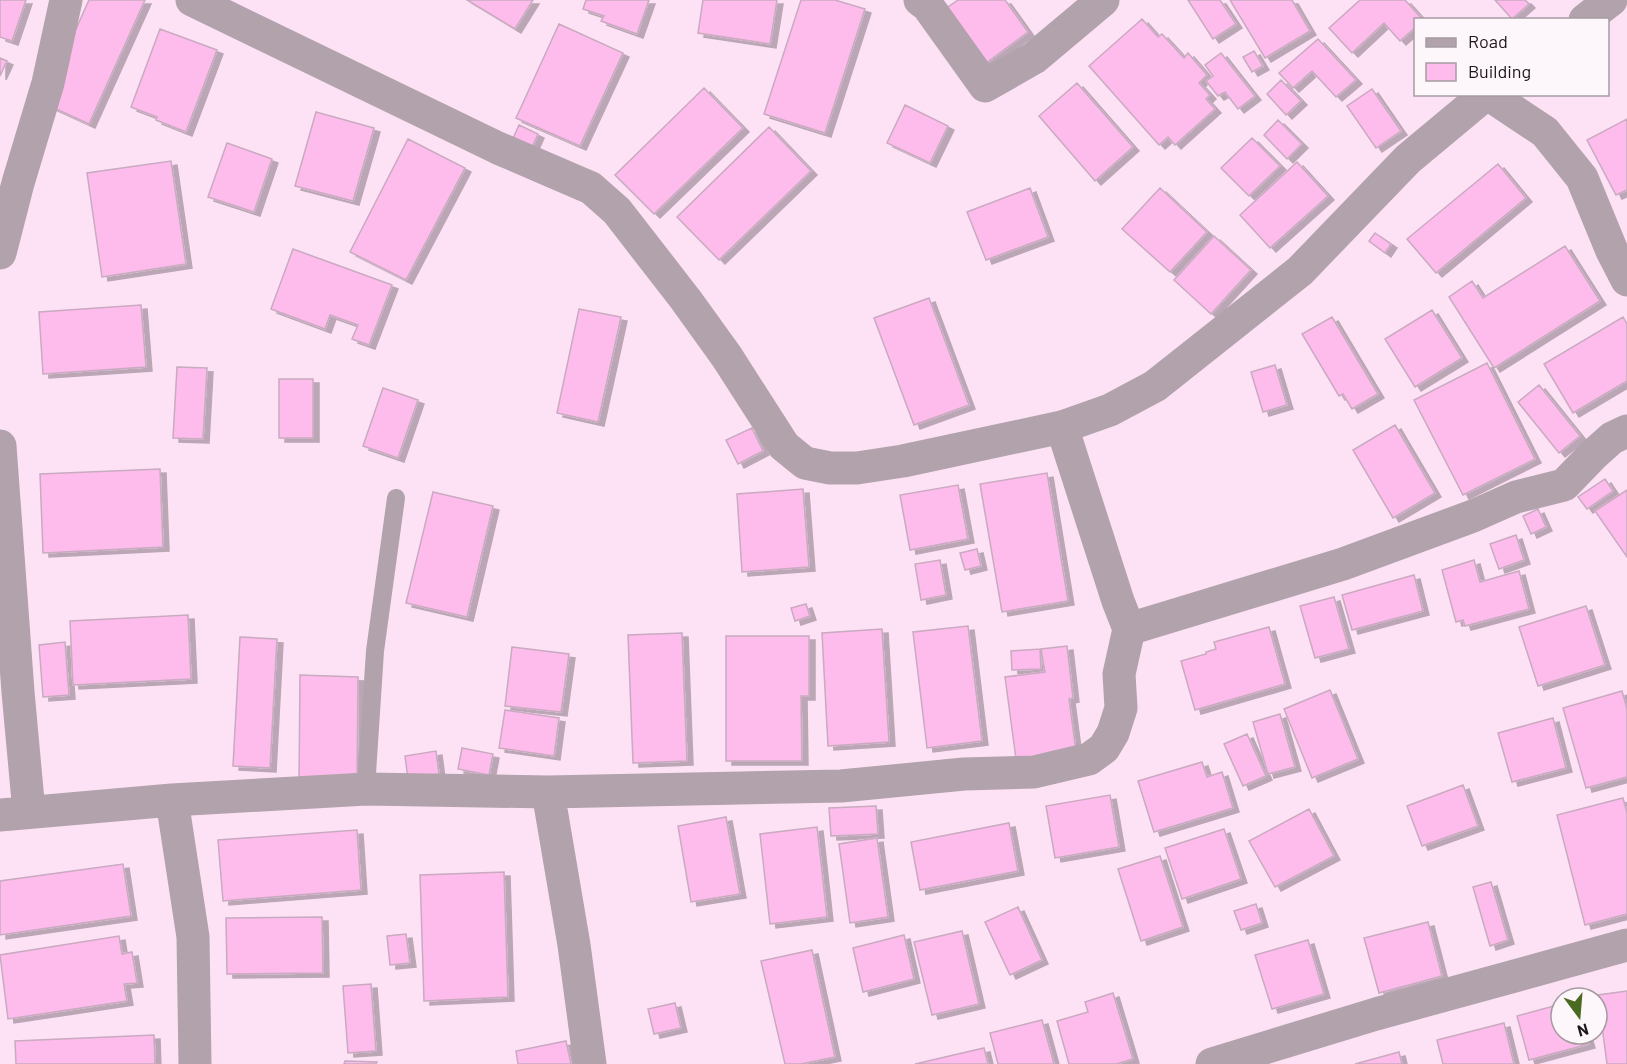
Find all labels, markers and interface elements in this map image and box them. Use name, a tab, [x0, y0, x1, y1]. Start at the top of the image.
legend	[1414, 18, 1609, 96]
text: Road	[1468, 30, 1508, 52]
text: Building	[1468, 60, 1531, 82]
north arrow	[1549, 986, 1609, 1046]
text: N	[1576, 1020, 1591, 1041]

